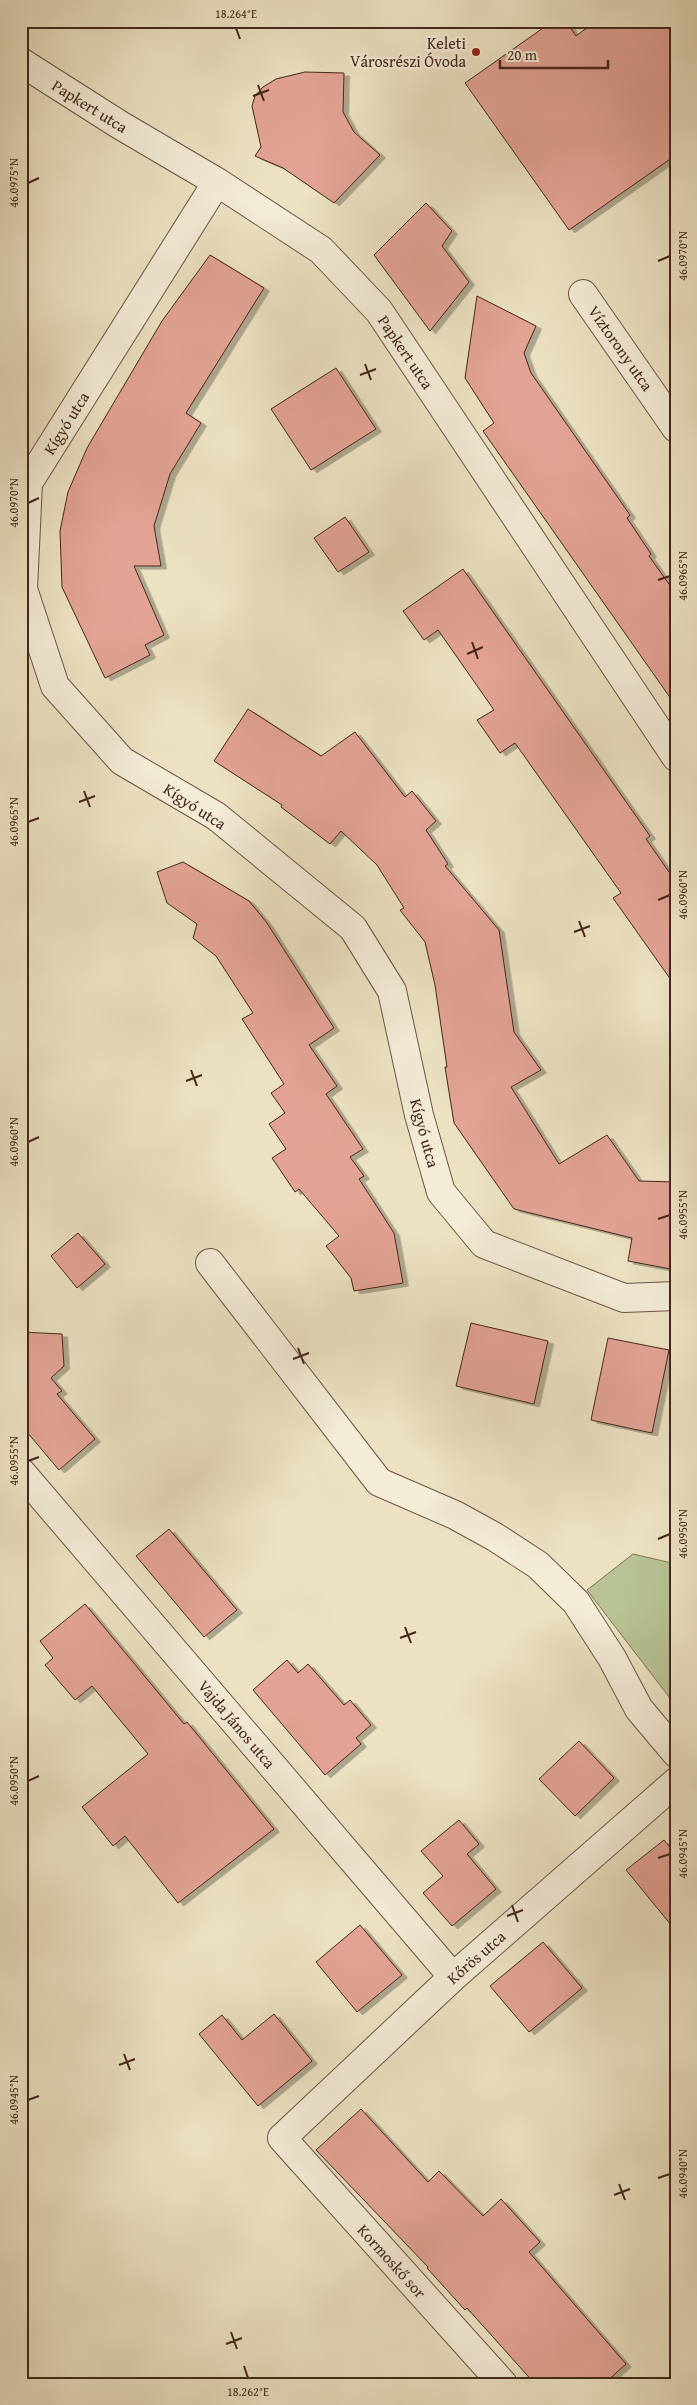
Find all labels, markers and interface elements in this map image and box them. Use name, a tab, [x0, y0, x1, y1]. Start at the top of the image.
text: 18.264°E	[215, 5, 257, 22]
place label: Keleti Városrészi Óvoda	[350, 31, 467, 73]
scale bar	[500, 38, 607, 70]
text: 20 m	[507, 44, 538, 65]
marker: Keleti Városrészi Óvoda	[470, 46, 482, 58]
street label: Papkert utca	[48, 73, 133, 139]
text: 46.0975°N	[5, 158, 22, 208]
text: 46.0970°N	[674, 231, 691, 281]
street label: Víztorony utca	[583, 300, 660, 396]
street label: Papkert utca	[372, 310, 440, 394]
street label: Kígyó utca	[37, 386, 95, 459]
text: 46.0970°N	[5, 478, 22, 528]
text: 46.0965°N	[674, 551, 691, 601]
street label: Kígyó utca	[159, 777, 231, 836]
text: 46.0965°N	[5, 797, 22, 847]
text: 46.0960°N	[674, 870, 691, 920]
street label: Kígyó utca	[404, 1096, 446, 1171]
text: 46.0960°N	[5, 1117, 22, 1167]
text: 46.0955°N	[674, 1190, 691, 1240]
text: 46.0955°N	[5, 1436, 22, 1486]
text: 46.0950°N	[674, 1509, 691, 1559]
street label: Vajda János utca	[193, 1674, 282, 1774]
text: 46.0950°N	[5, 1756, 22, 1806]
text: 46.0945°N	[674, 1829, 691, 1879]
street label: Kőrös utca	[441, 1924, 511, 1989]
text: 46.0945°N	[5, 2075, 22, 2125]
text: 46.0940°N	[674, 2149, 691, 2199]
street label: Kormoskő sor	[352, 2219, 432, 2304]
text: 18.262°E	[227, 2383, 269, 2400]

